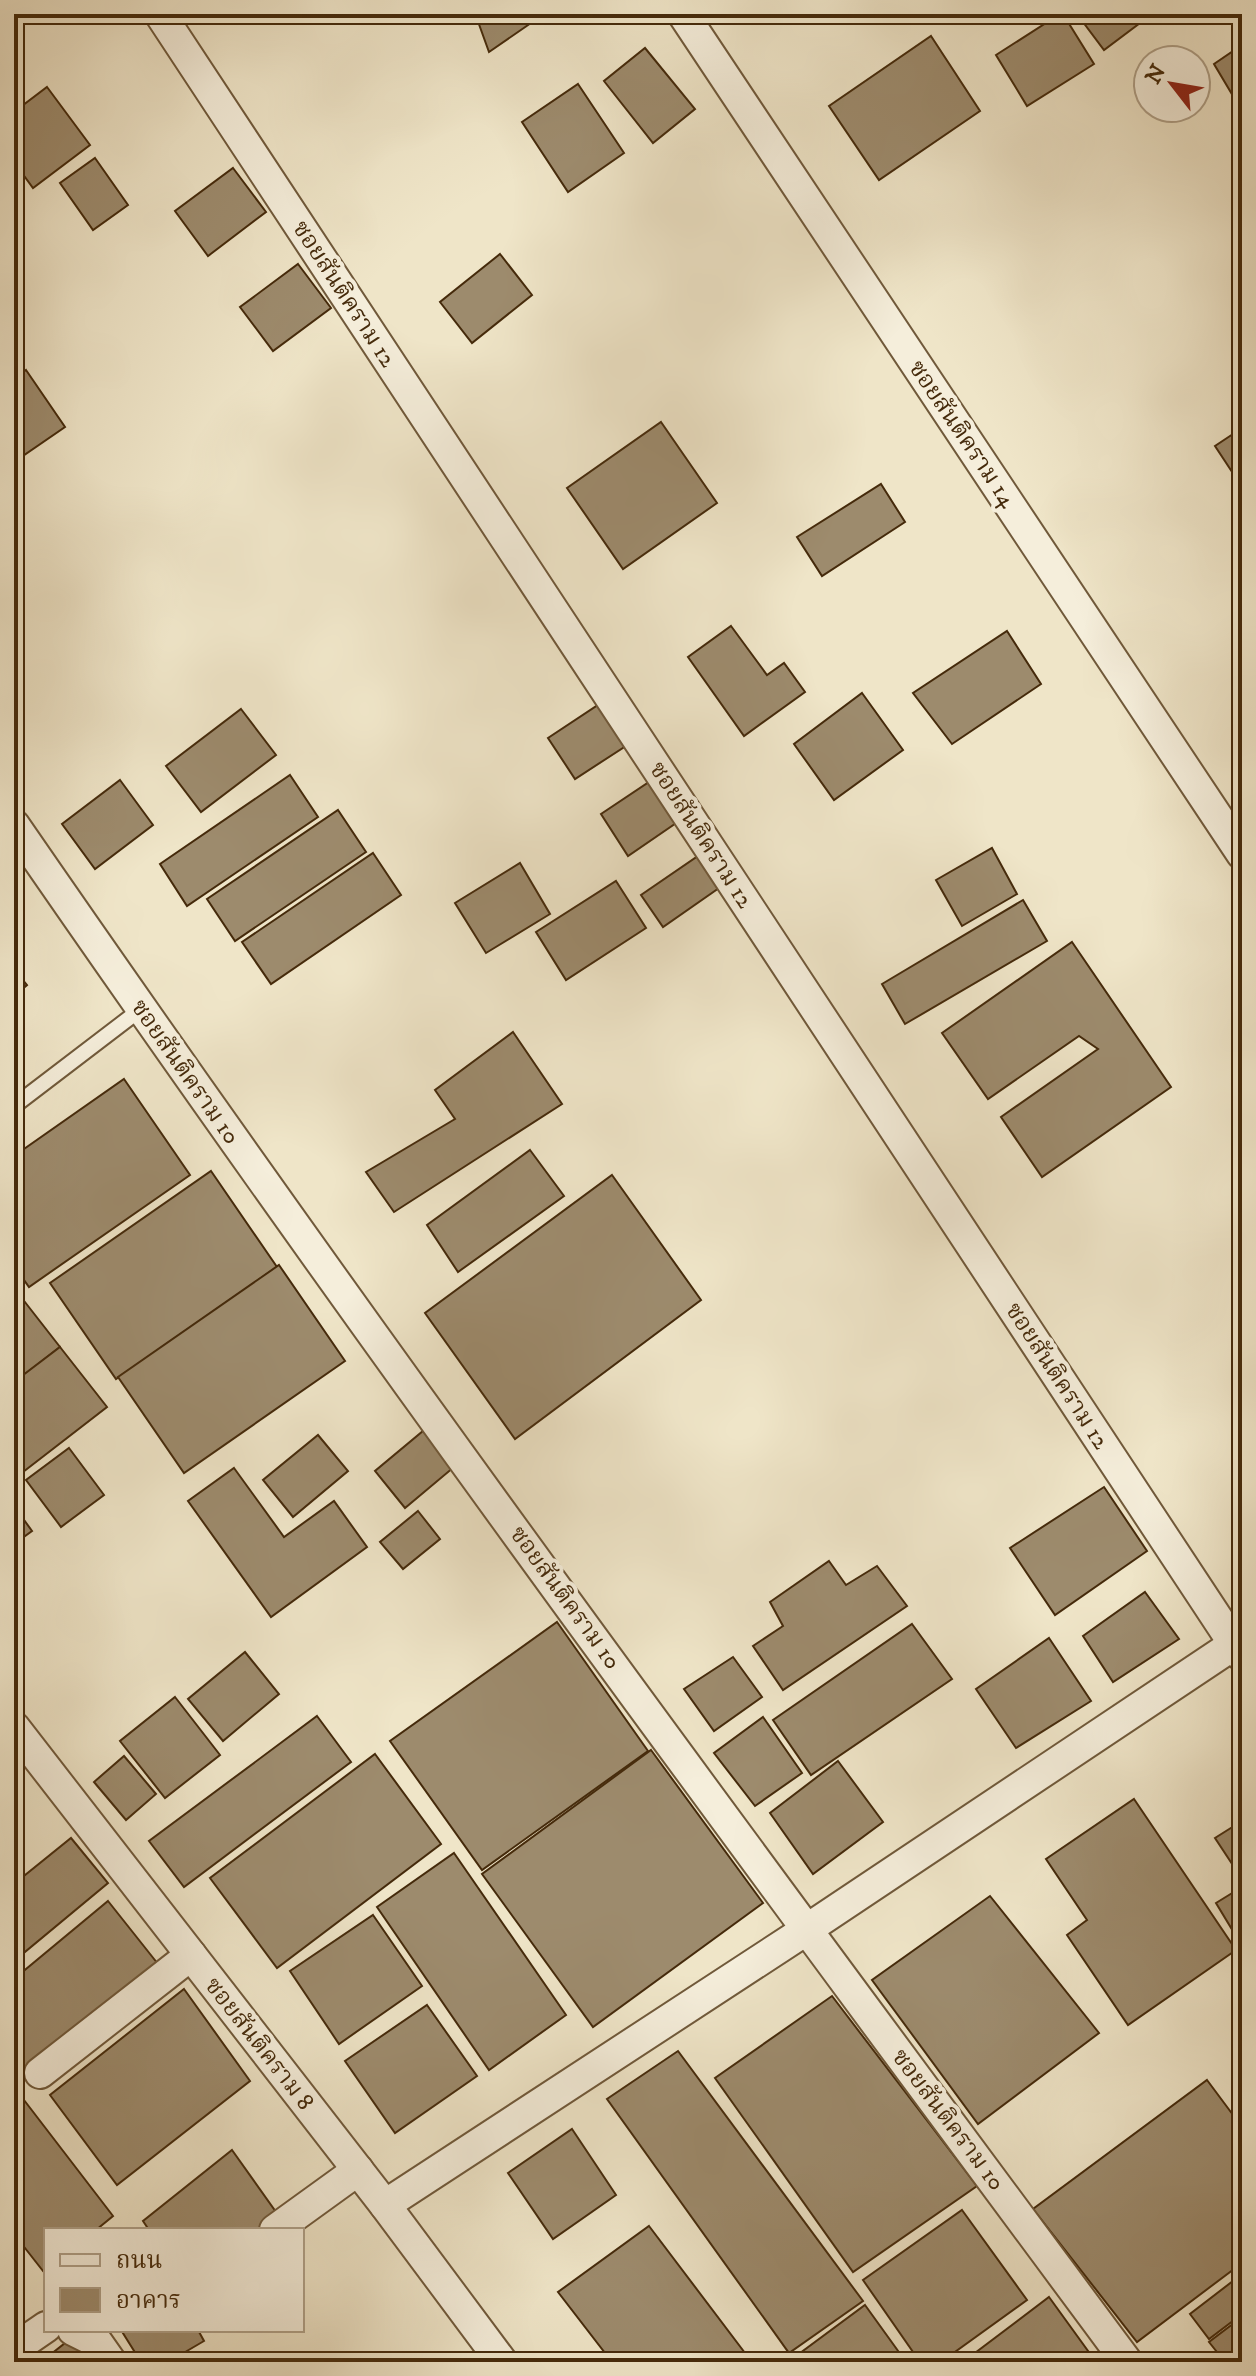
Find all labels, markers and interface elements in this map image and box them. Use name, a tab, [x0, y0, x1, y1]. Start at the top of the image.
north arrow	[1132, 44, 1212, 124]
text: N	[1140, 60, 1172, 89]
street label: ซอยสันติคราม 12	[285, 215, 403, 373]
street label: ซอยสันติคราม 14	[902, 355, 1023, 514]
street label: ซอยสันติคราม 12	[642, 756, 760, 914]
street label: ซอยสันติคราม 10	[124, 994, 246, 1150]
street label: ซอยสันติคราม 12	[998, 1297, 1116, 1455]
street label: ซอยสันติคราม 10	[503, 1520, 627, 1676]
street label: ซอยสันติคราม 8	[198, 1972, 320, 2116]
street label: ซอยสันติคราม 10	[885, 2043, 1011, 2197]
legend	[44, 2228, 304, 2332]
text: ถนน	[116, 2246, 162, 2276]
text: อาคาร	[116, 2286, 181, 2316]

